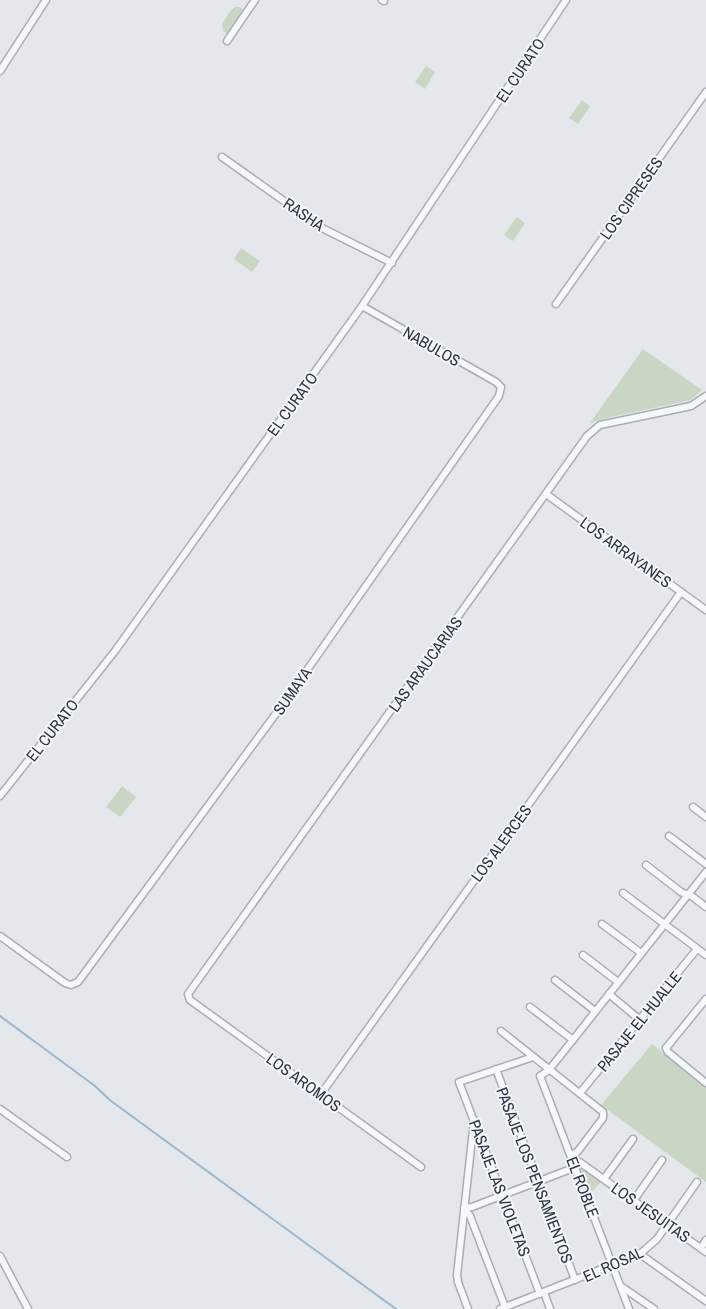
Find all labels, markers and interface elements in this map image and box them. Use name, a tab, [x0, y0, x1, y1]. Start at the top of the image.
street label: EL CURATO	[490, 33, 550, 107]
street label: LOS CIPRESES	[594, 152, 668, 244]
street label: RASHA	[279, 192, 329, 236]
street label: NABULOS	[399, 321, 465, 371]
street label: EL CURATO	[262, 368, 322, 440]
street label: LOS ARRAYANES	[576, 511, 676, 593]
street label: LAS ARAUCARIAS	[383, 612, 467, 716]
street label: SUMAYA	[268, 663, 316, 719]
street label: EL CURATO	[21, 694, 83, 766]
street label: LOS ALERCES	[466, 800, 537, 886]
street label: PASAJE EL HUALLE	[592, 966, 686, 1076]
street label: LOS AROMOS	[262, 1047, 346, 1117]
street label: PASAJE LOS PENSAMIENTOS	[491, 1084, 579, 1266]
street label: PASAJE LAS VIOLETAS	[464, 1117, 536, 1260]
street label: EL ROBLE	[561, 1153, 605, 1221]
street label: LOS JESUITAS	[607, 1177, 695, 1247]
street label: EL ROSAL	[579, 1241, 647, 1287]

